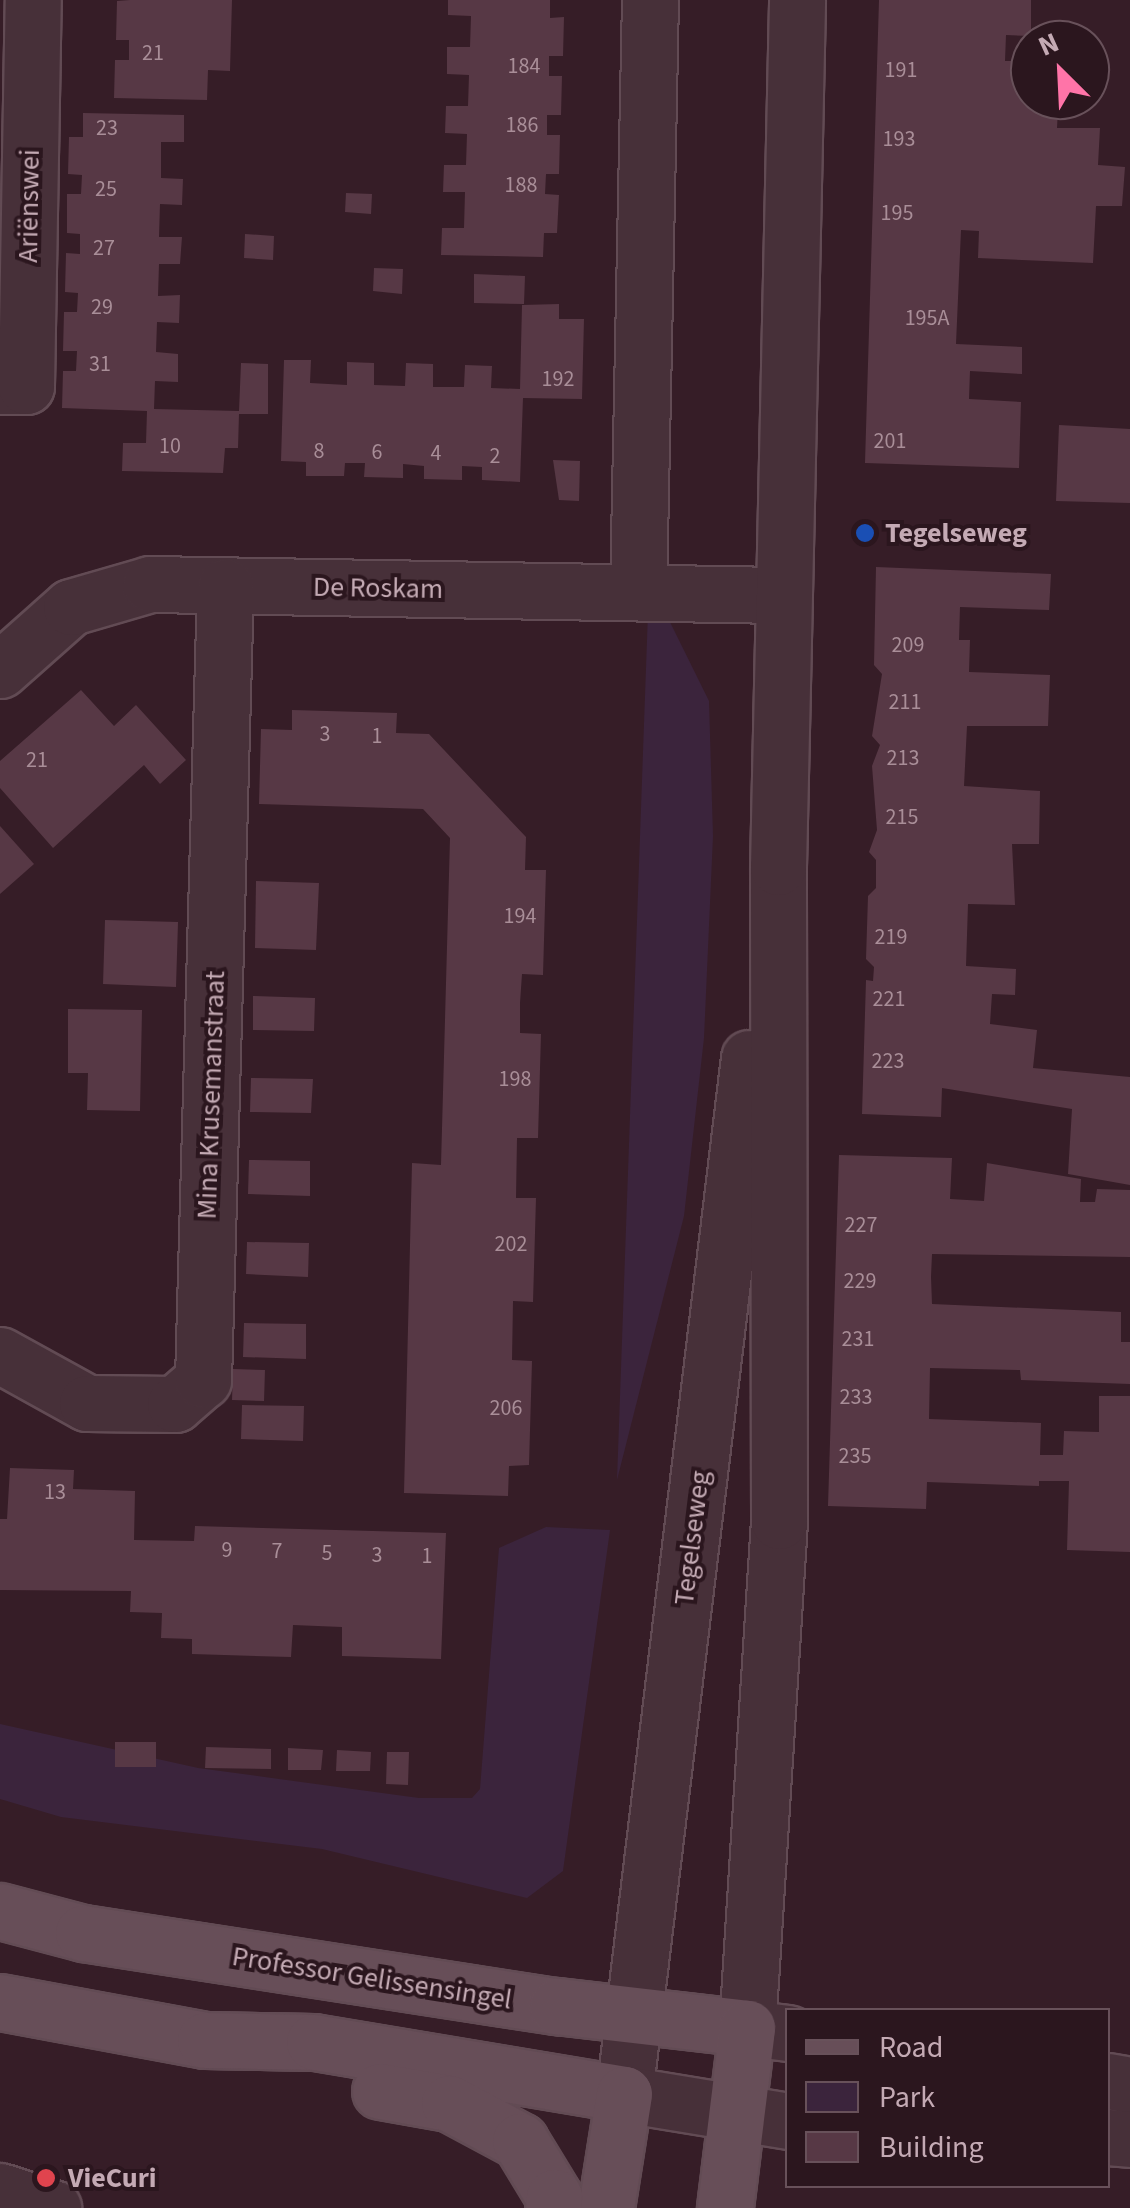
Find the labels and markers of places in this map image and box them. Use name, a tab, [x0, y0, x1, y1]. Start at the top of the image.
place label: Tegelseweg	[885, 516, 1027, 550]
marker: Tegelseweg	[854, 522, 876, 544]
place label: VieCuri	[68, 2161, 157, 2195]
marker: VieCuri	[33, 2165, 59, 2191]

